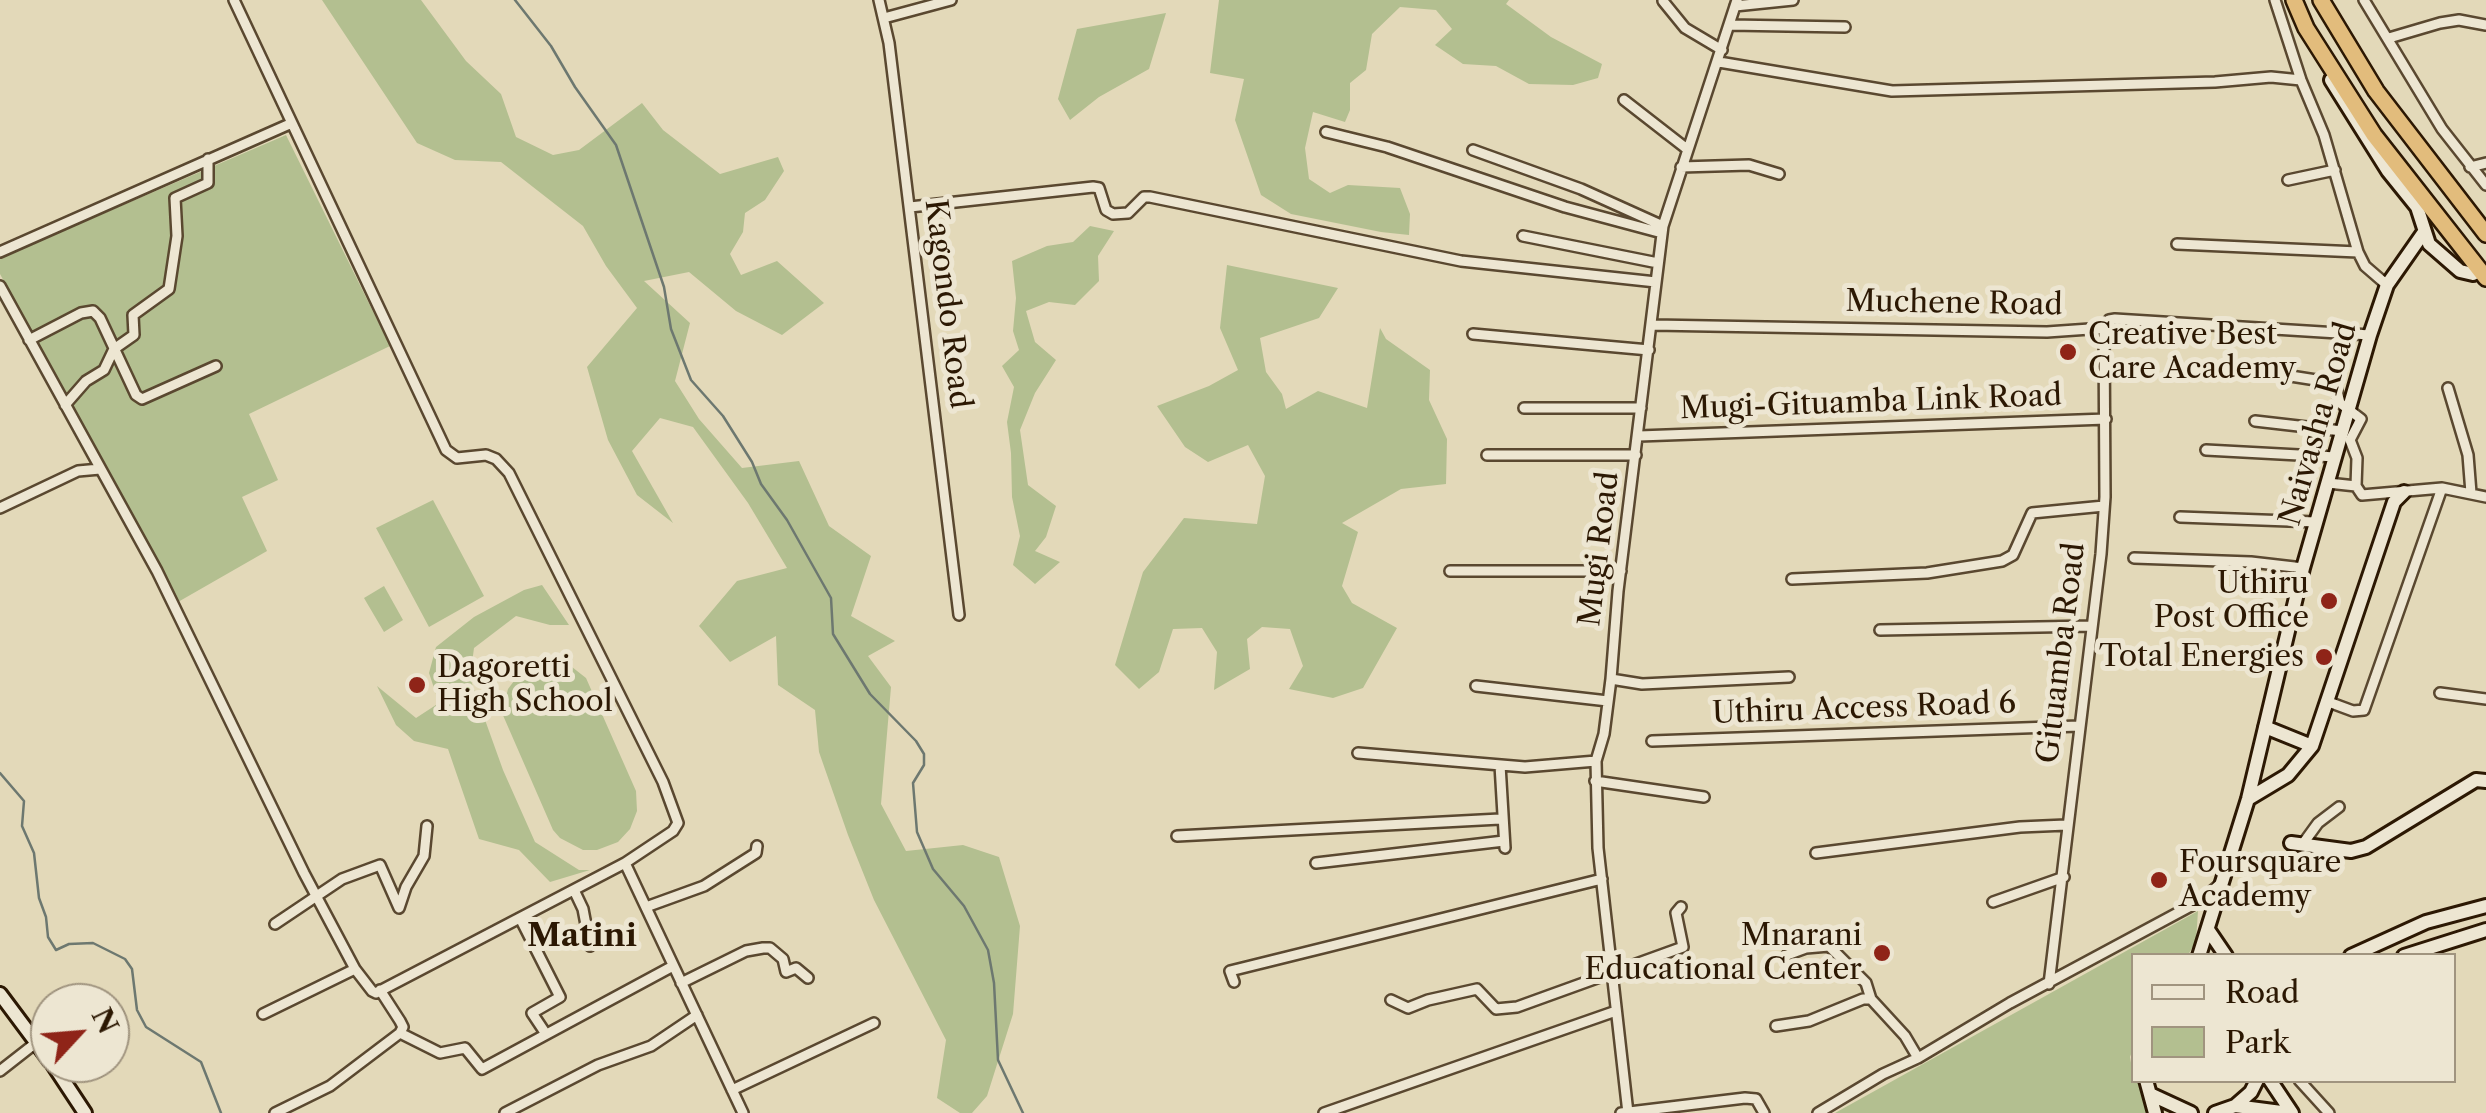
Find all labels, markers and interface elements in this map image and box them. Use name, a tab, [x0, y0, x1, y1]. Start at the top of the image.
street label: Kagondo Road	[916, 197, 978, 411]
street label: Muchene Road	[1845, 284, 2063, 324]
place label: Creative Best Care Academy	[2088, 317, 2296, 388]
street label: Naivasha Road	[2273, 318, 2365, 530]
marker: Creative Best Care Academy	[2057, 341, 2079, 363]
street label: Mugi-Gituamba Link Road	[1679, 378, 2063, 428]
street label: Mugi Road	[1573, 470, 1627, 628]
street label: Gituamba Road	[2031, 541, 2093, 765]
place label: Uthiru Post Office	[2154, 566, 2309, 636]
marker: Uthiru Post Office	[2318, 590, 2340, 612]
place label: Total Energies	[2099, 639, 2304, 675]
marker: Total Energies	[2313, 646, 2335, 668]
place label: Dagoretti High School	[437, 650, 613, 720]
marker: Dagoretti High School	[406, 674, 428, 696]
street label: Uthiru Access Road 6	[1711, 686, 2017, 732]
place label: Foursquare Academy	[2179, 845, 2341, 916]
marker: Foursquare Academy	[2148, 869, 2170, 891]
district label: Matini	[527, 918, 637, 956]
place label: Mnarani Educational Center	[1585, 918, 1862, 988]
marker: Mnarani Educational Center	[1871, 942, 1893, 964]
legend	[2131, 953, 2456, 1083]
text: Road	[2225, 974, 2299, 1011]
north arrow	[30, 983, 130, 1083]
text: N	[85, 1002, 126, 1039]
text: Park	[2225, 1024, 2290, 1061]

